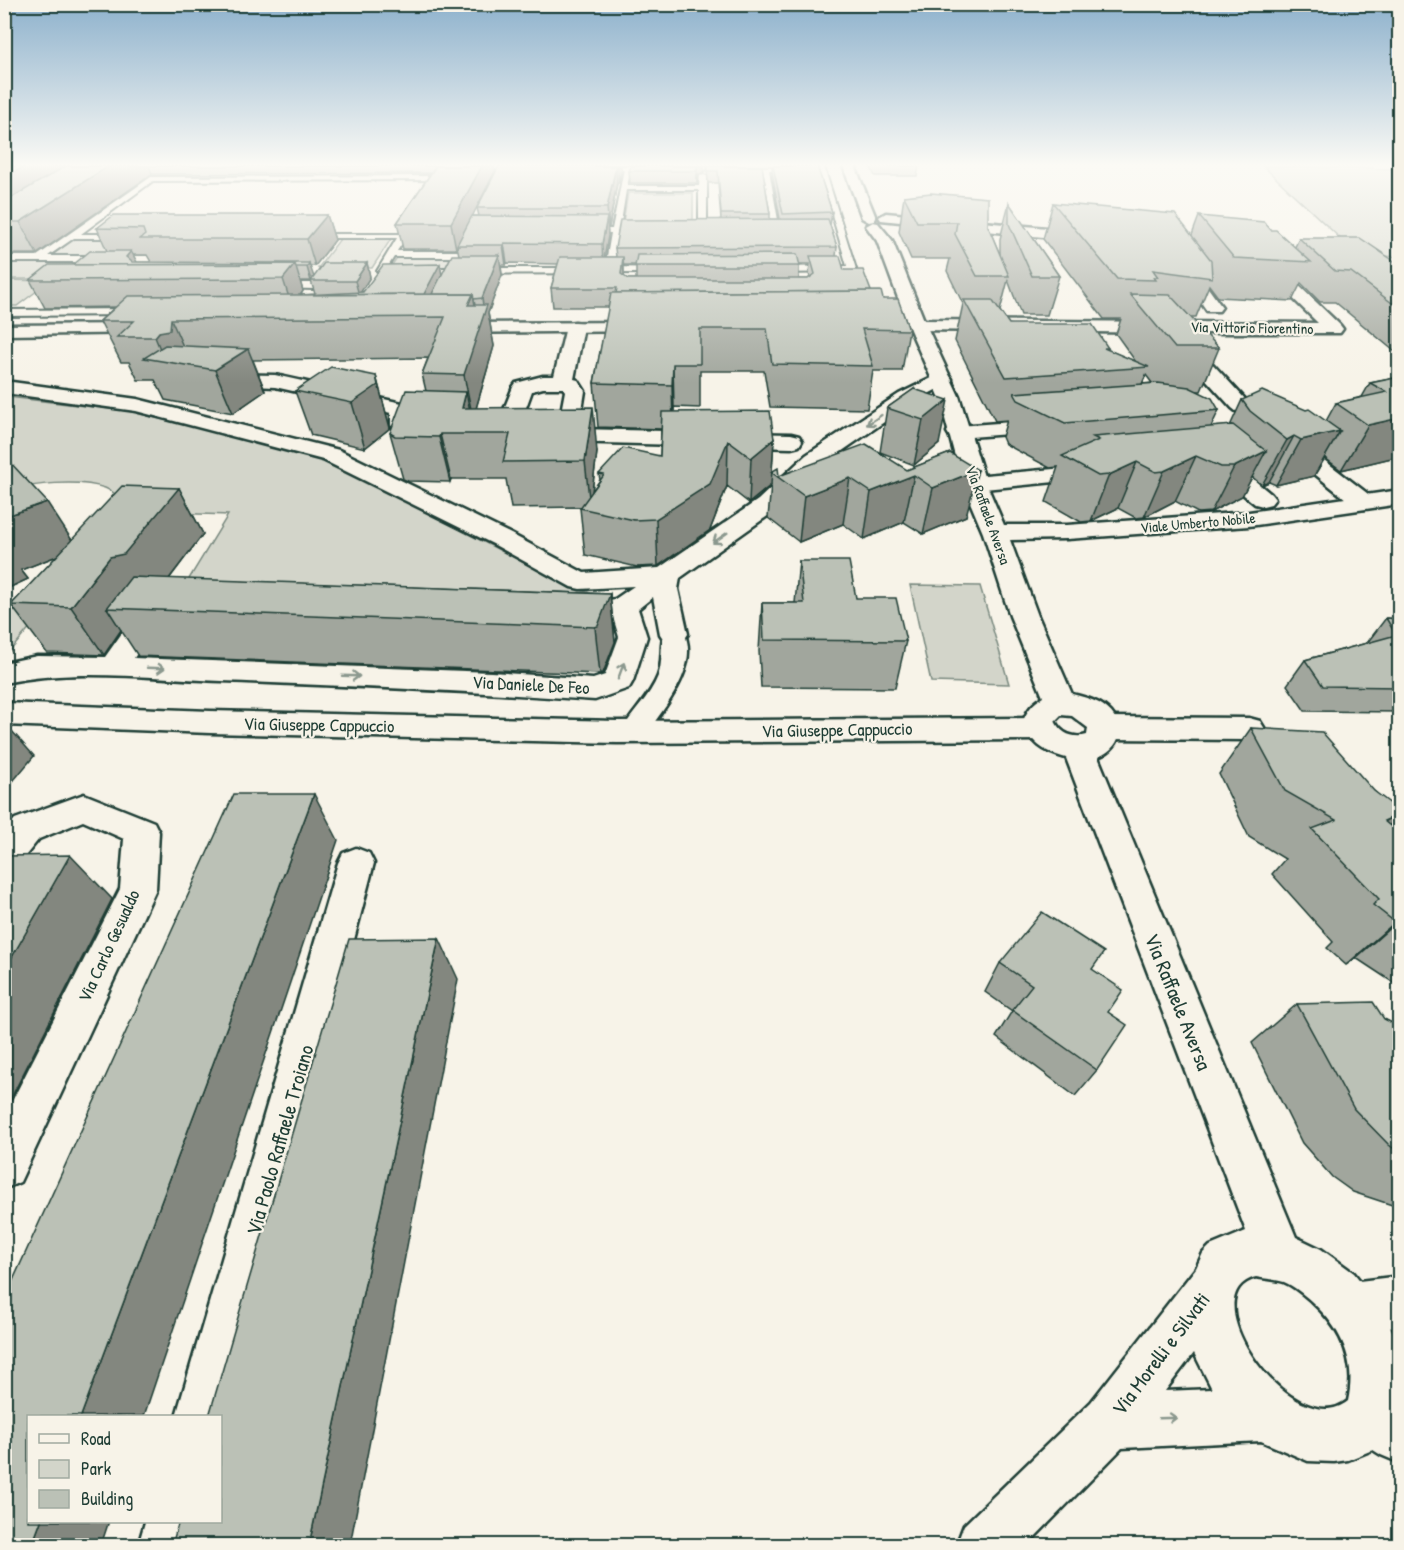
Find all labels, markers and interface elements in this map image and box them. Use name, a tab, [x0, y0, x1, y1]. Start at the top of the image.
street label: Via Vittorio Fiorentino	[1190, 316, 1314, 339]
one-way arrow	[866, 414, 883, 426]
street label: Via Raffaele Aversa	[961, 463, 1016, 567]
street label: Viale Umberto Nobile	[1139, 507, 1256, 538]
one-way arrow	[713, 532, 729, 544]
one-way arrow	[616, 662, 627, 681]
one-way arrow	[146, 663, 166, 674]
street label: Via Daniele De Feo	[472, 669, 590, 700]
one-way arrow	[340, 671, 360, 682]
street label: Via Giuseppe Cappuccio	[243, 711, 395, 738]
street label: Via Giuseppe Cappuccio	[761, 716, 913, 743]
street label: Via Carlo Gesualdo	[72, 885, 146, 1006]
street label: Via Raffaele Aversa	[1138, 929, 1219, 1075]
street label: Via Paolo Raffaele Troiano	[238, 1041, 321, 1238]
street label: Via Morelli e Silvati	[1105, 1286, 1216, 1421]
one-way arrow	[1158, 1413, 1178, 1424]
legend	[27, 1415, 222, 1523]
text: Road	[81, 1426, 111, 1451]
text: Park	[81, 1456, 112, 1481]
text: Building	[81, 1486, 133, 1511]

